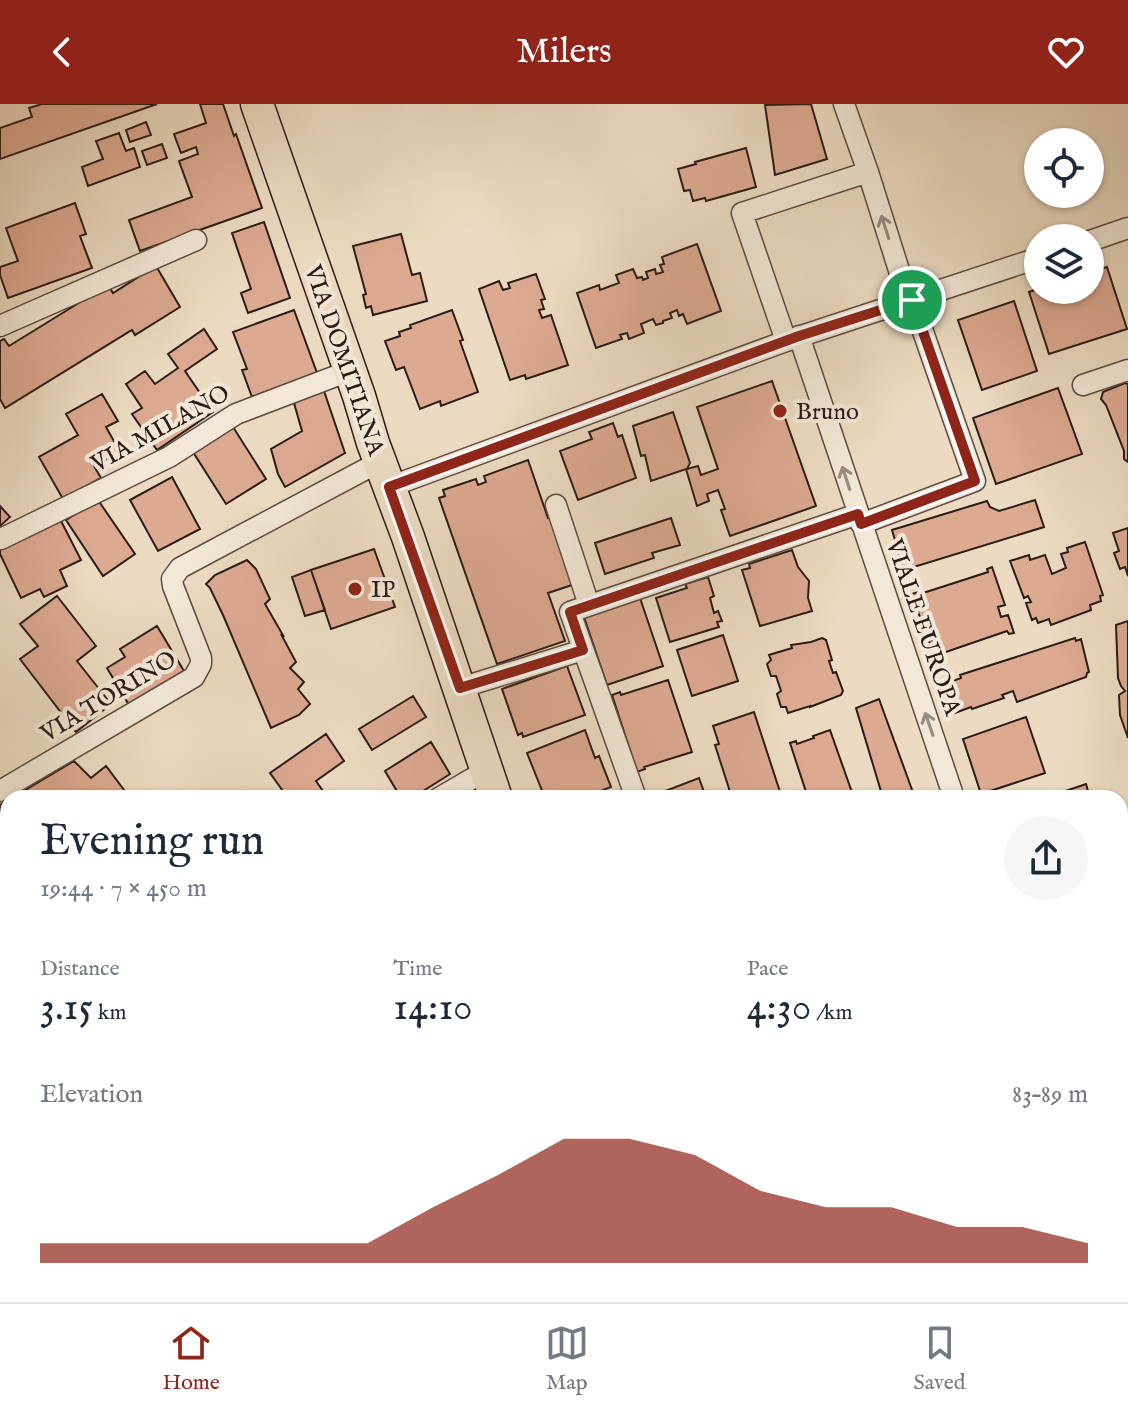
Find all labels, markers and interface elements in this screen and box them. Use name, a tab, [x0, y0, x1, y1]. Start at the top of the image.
text: Milers	[516, 29, 612, 75]
icon: back	[40, 30, 84, 74]
icon: heart	[1044, 30, 1088, 74]
map controls	[1024, 128, 1104, 304]
button: locate	[1024, 128, 1104, 208]
one-way arrow	[877, 215, 892, 241]
button: layers	[1024, 224, 1104, 304]
street label: VIA DOMITIANA	[296, 260, 391, 461]
pin	[878, 266, 946, 334]
icon: arrive	[890, 278, 934, 322]
street label: VIA MILANO	[85, 378, 236, 481]
place label: Bruno	[796, 397, 859, 428]
marker: Bruno	[771, 402, 789, 420]
one-way arrow	[838, 465, 853, 491]
street label: VIALE EUROPA	[878, 534, 968, 721]
place label: IP	[371, 575, 395, 606]
marker: IP	[346, 580, 364, 598]
street label: VIA TORINO	[34, 645, 182, 751]
one-way arrow	[921, 712, 936, 737]
text: Evening run	[40, 814, 264, 870]
button: share	[1004, 816, 1088, 900]
text: 19:44 · 7 × 450 m	[40, 872, 207, 905]
text: Distance	[40, 955, 120, 983]
text: Time	[393, 955, 442, 983]
text: Pace	[747, 955, 788, 983]
text: 3.15	[40, 983, 93, 1034]
text: 14:10	[393, 983, 473, 1034]
text: 4:30	[747, 983, 811, 1034]
text: km	[93, 999, 127, 1027]
text: /km	[811, 999, 852, 1027]
text: Elevation	[40, 1078, 143, 1111]
text: 83–89 m	[1012, 1078, 1088, 1111]
tab: Home	[162, 1321, 220, 1397]
tab: Map	[545, 1321, 589, 1397]
tab: Saved	[914, 1321, 966, 1397]

